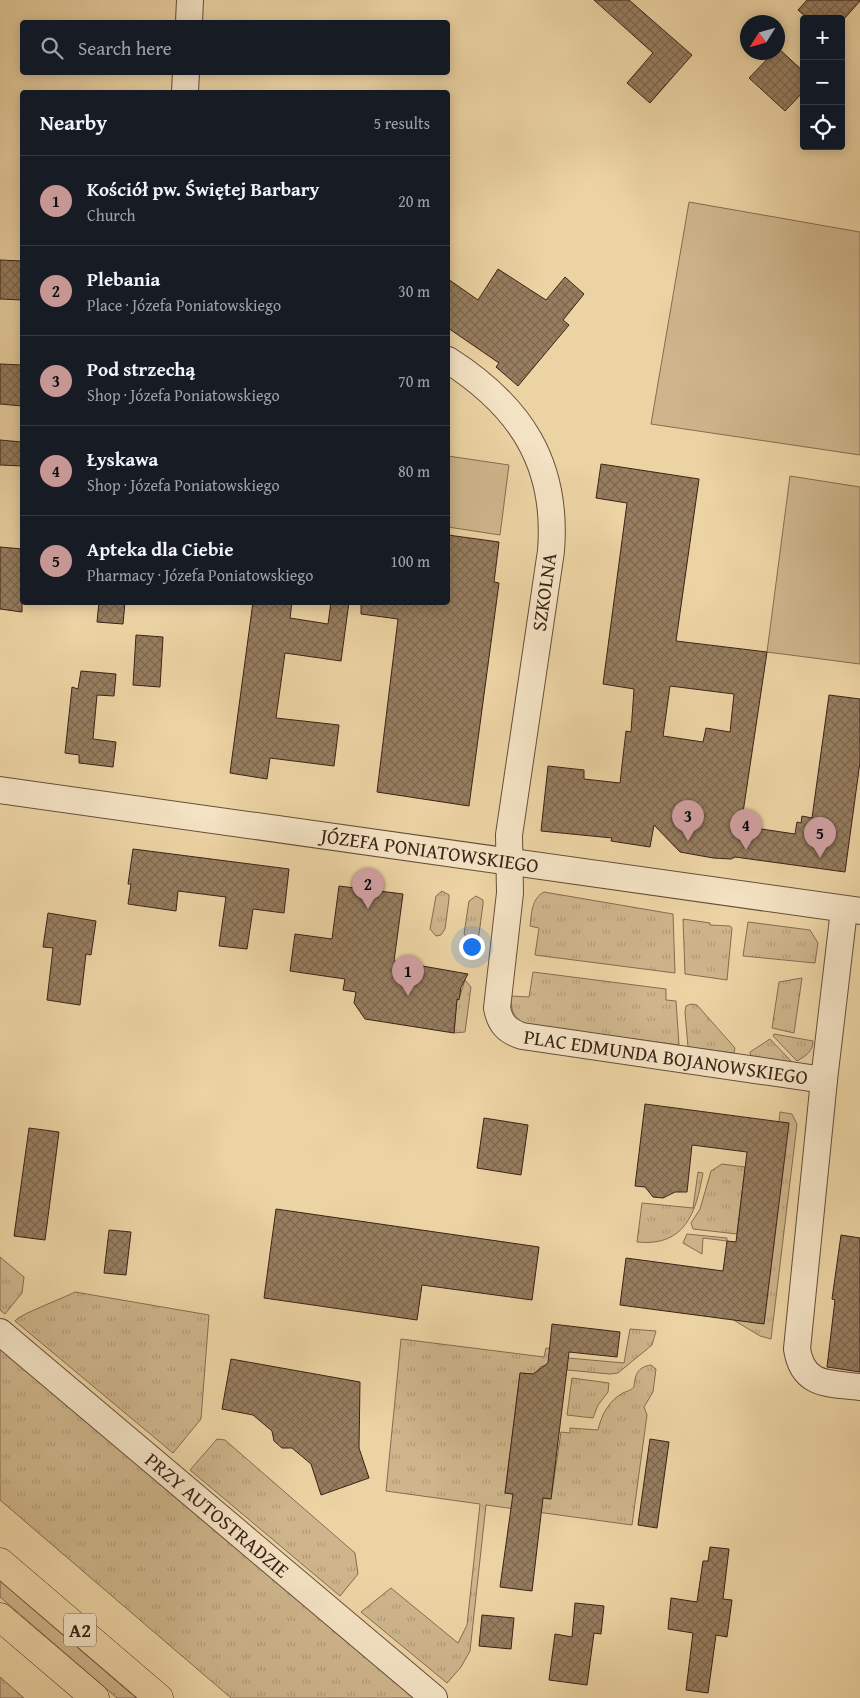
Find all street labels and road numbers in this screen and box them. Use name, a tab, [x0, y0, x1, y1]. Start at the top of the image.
street label: SZKOLNA	[524, 551, 563, 633]
street label: JÓZEFA PONIATOWSKIEGO	[316, 820, 541, 880]
street label: PLAC EDMUNDA BOJANOWSKIEGO	[522, 1021, 810, 1091]
street label: PRZY AUTOSTRADZIE	[139, 1445, 296, 1584]
road number: A2	[64, 1614, 96, 1646]

